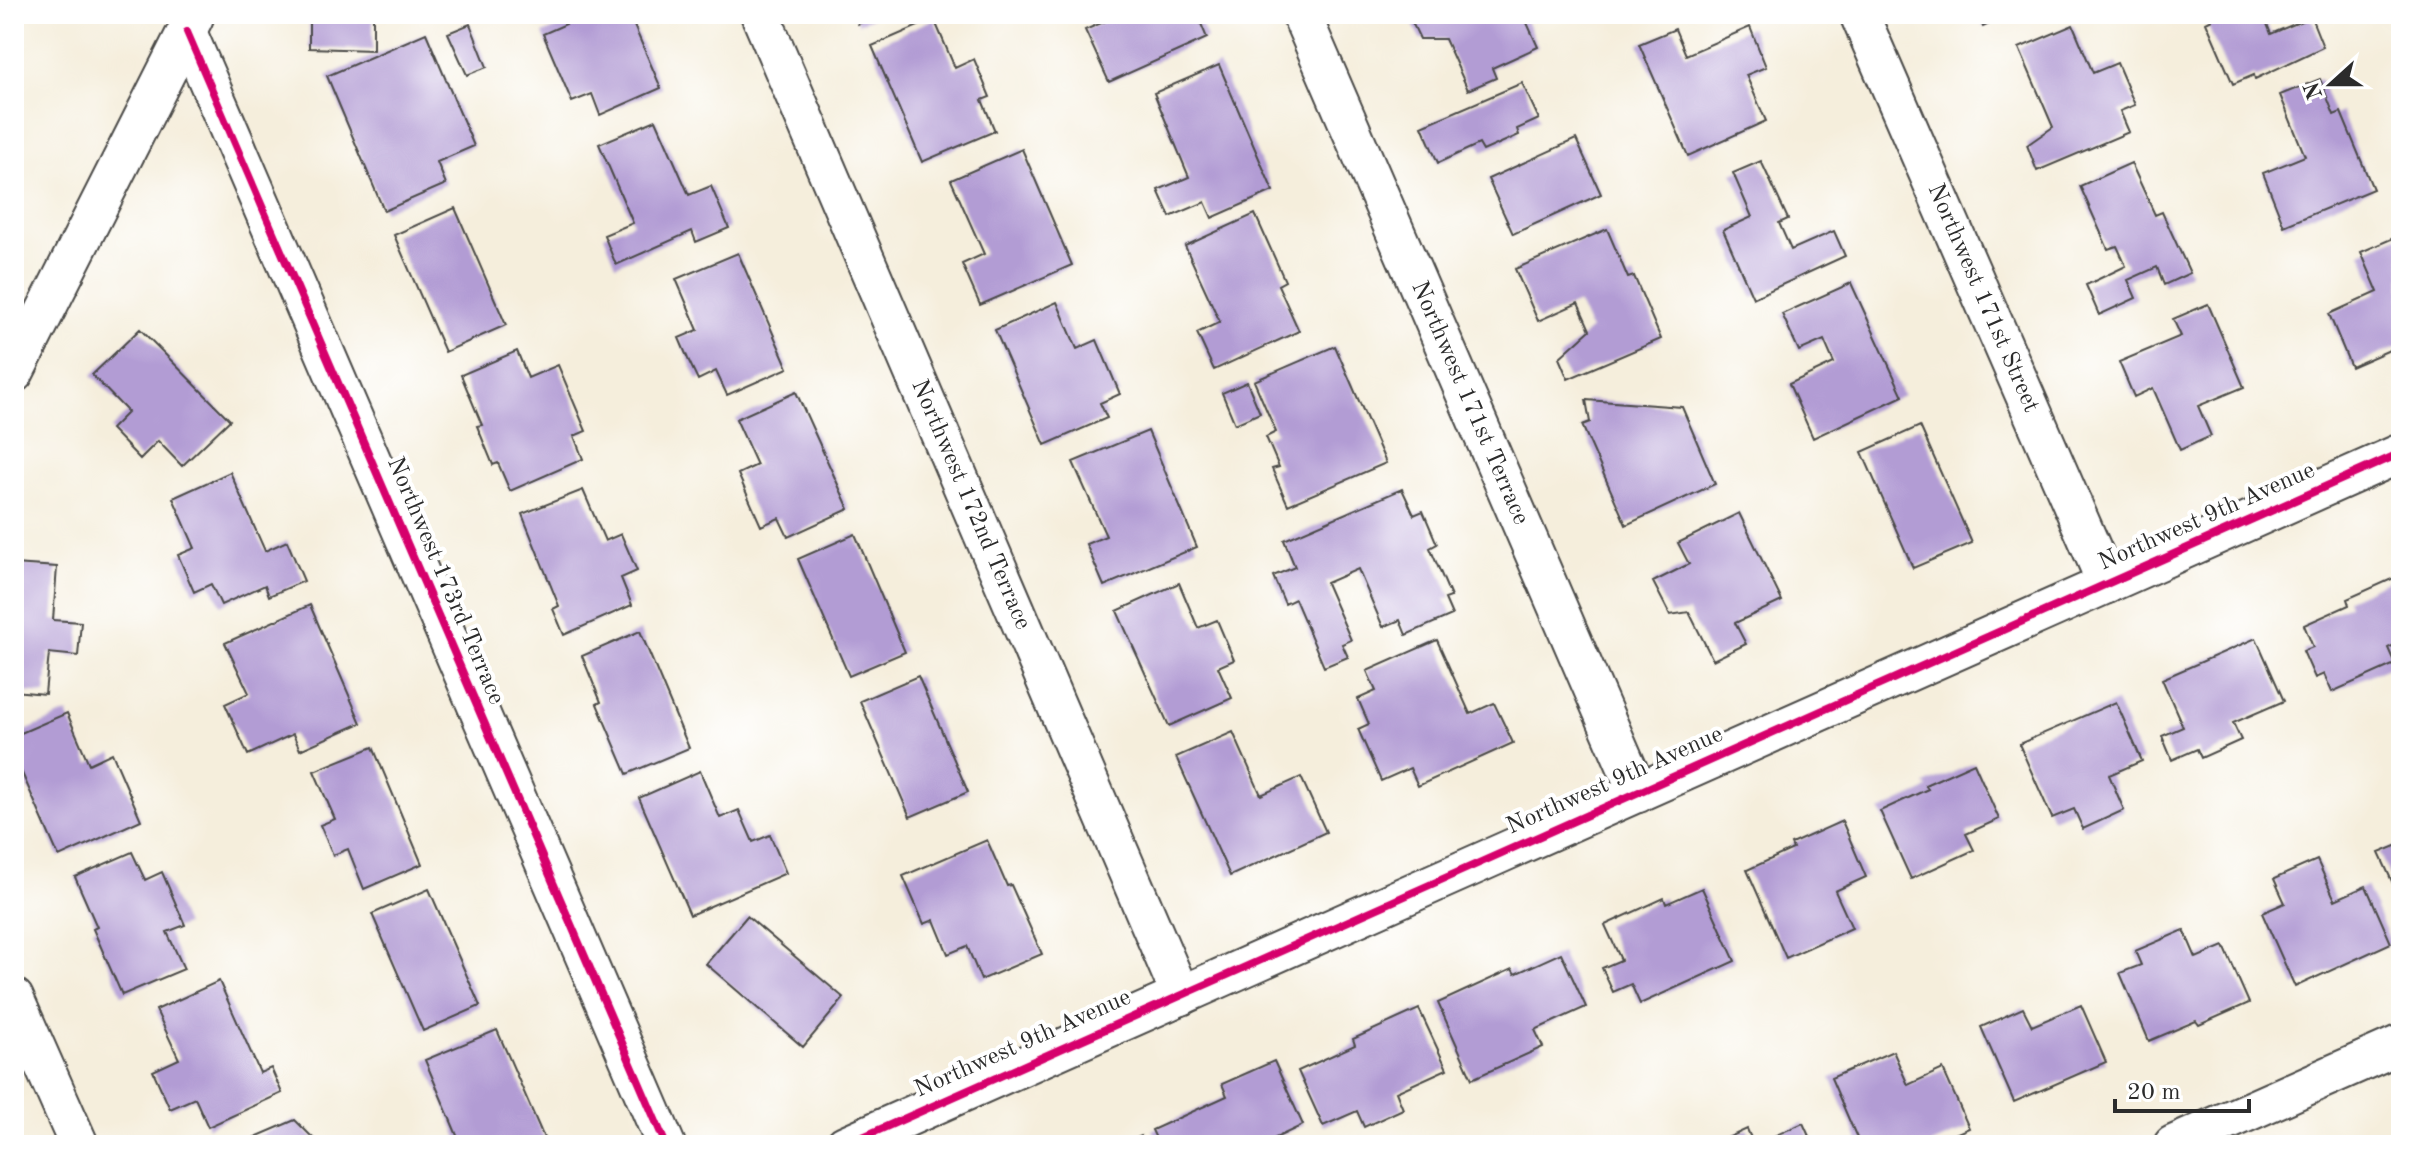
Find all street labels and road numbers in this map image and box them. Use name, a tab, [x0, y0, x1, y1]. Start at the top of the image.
street label: Northwest 171st Street	[1922, 180, 2043, 416]
street label: Northwest 171st Terrace	[1406, 278, 1533, 528]
street label: Northwest 172nd Terrace	[906, 376, 1035, 633]
street label: Northwest 173rd Terrace	[382, 454, 508, 708]
street label: Northwest 9th Avenue	[2095, 458, 2319, 576]
street label: Northwest 9th Avenue	[1503, 722, 1727, 840]
street label: Northwest 9th Avenue	[911, 985, 1135, 1103]

